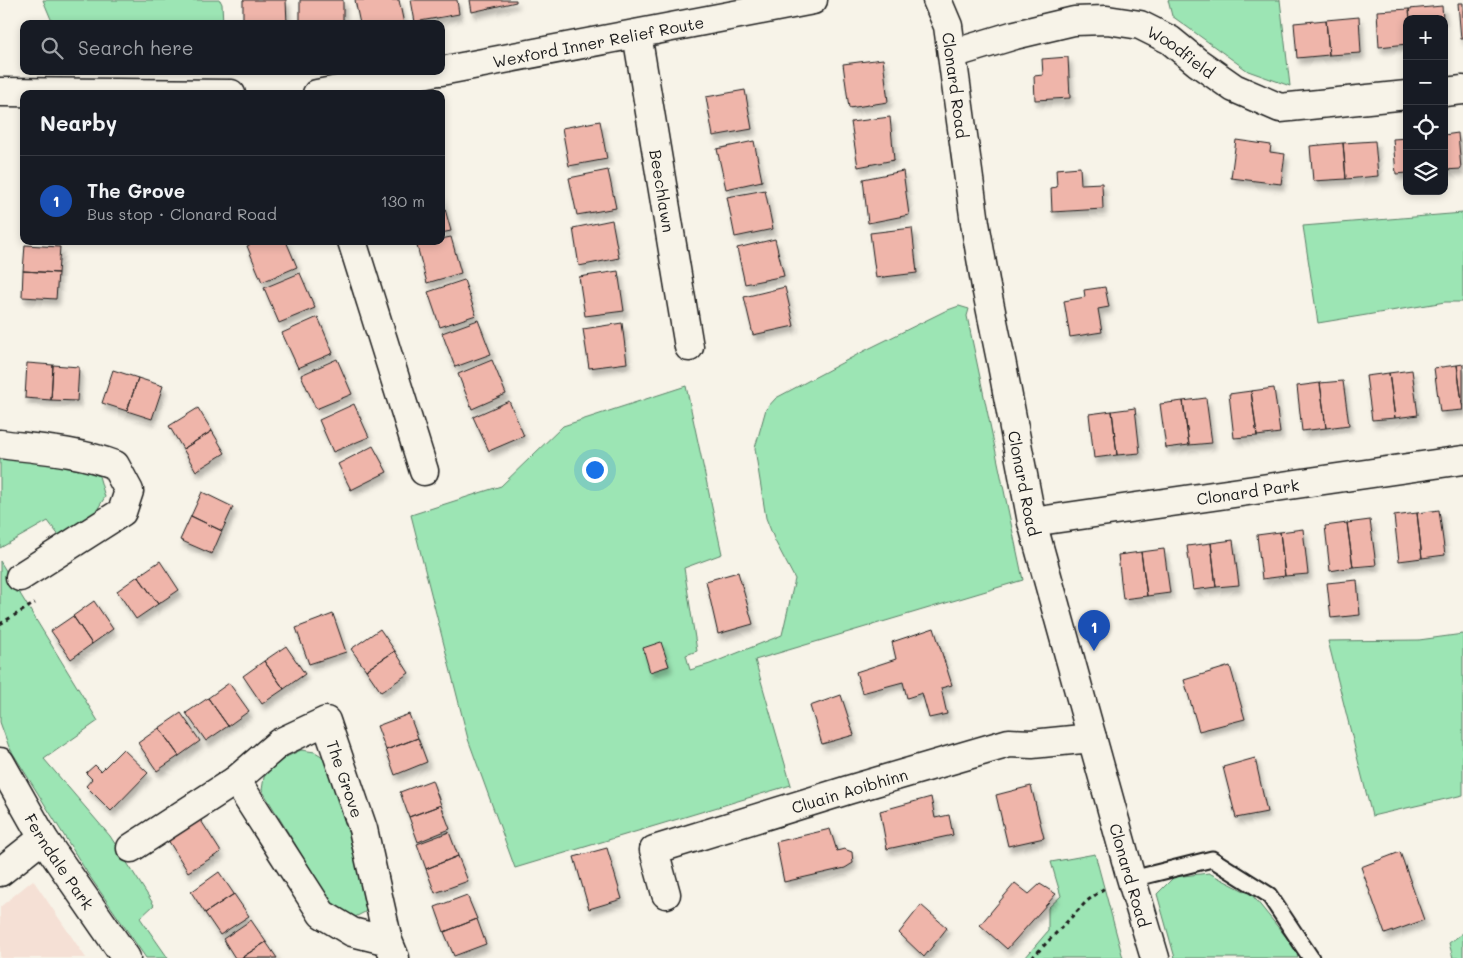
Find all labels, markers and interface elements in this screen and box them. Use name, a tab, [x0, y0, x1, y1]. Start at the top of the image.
street label: Wexford Inner Relief Route	[491, 11, 706, 71]
map controls	[1403, 15, 1448, 195]
button: +	[1403, 15, 1448, 60]
search box	[20, 20, 445, 75]
street label: Woodfield	[1144, 20, 1219, 82]
street label: Clonard Road	[938, 31, 974, 140]
icon: search	[38, 34, 66, 62]
text: Search here	[78, 35, 194, 60]
button: −	[1403, 60, 1448, 105]
button: locate	[1403, 105, 1448, 150]
text: Nearby	[40, 109, 117, 136]
street label: Beechlawn	[646, 148, 680, 234]
button: layers	[1403, 150, 1448, 195]
text: The Grove	[87, 178, 185, 203]
text: 1	[52, 190, 60, 211]
text: 130 m	[381, 190, 425, 211]
text: Bus stop · Clonard Road	[87, 203, 277, 224]
street label: Clonard Road	[1004, 429, 1046, 538]
your location	[582, 457, 608, 483]
street label: Clonard Park	[1195, 473, 1300, 509]
pin: 1	[1078, 610, 1110, 651]
street label: The Grove	[323, 737, 369, 820]
street label: Cluain Aoibhinn	[789, 763, 910, 817]
street label: Ferndale Park	[21, 809, 100, 913]
street label: Clonard Road	[1106, 821, 1156, 929]

